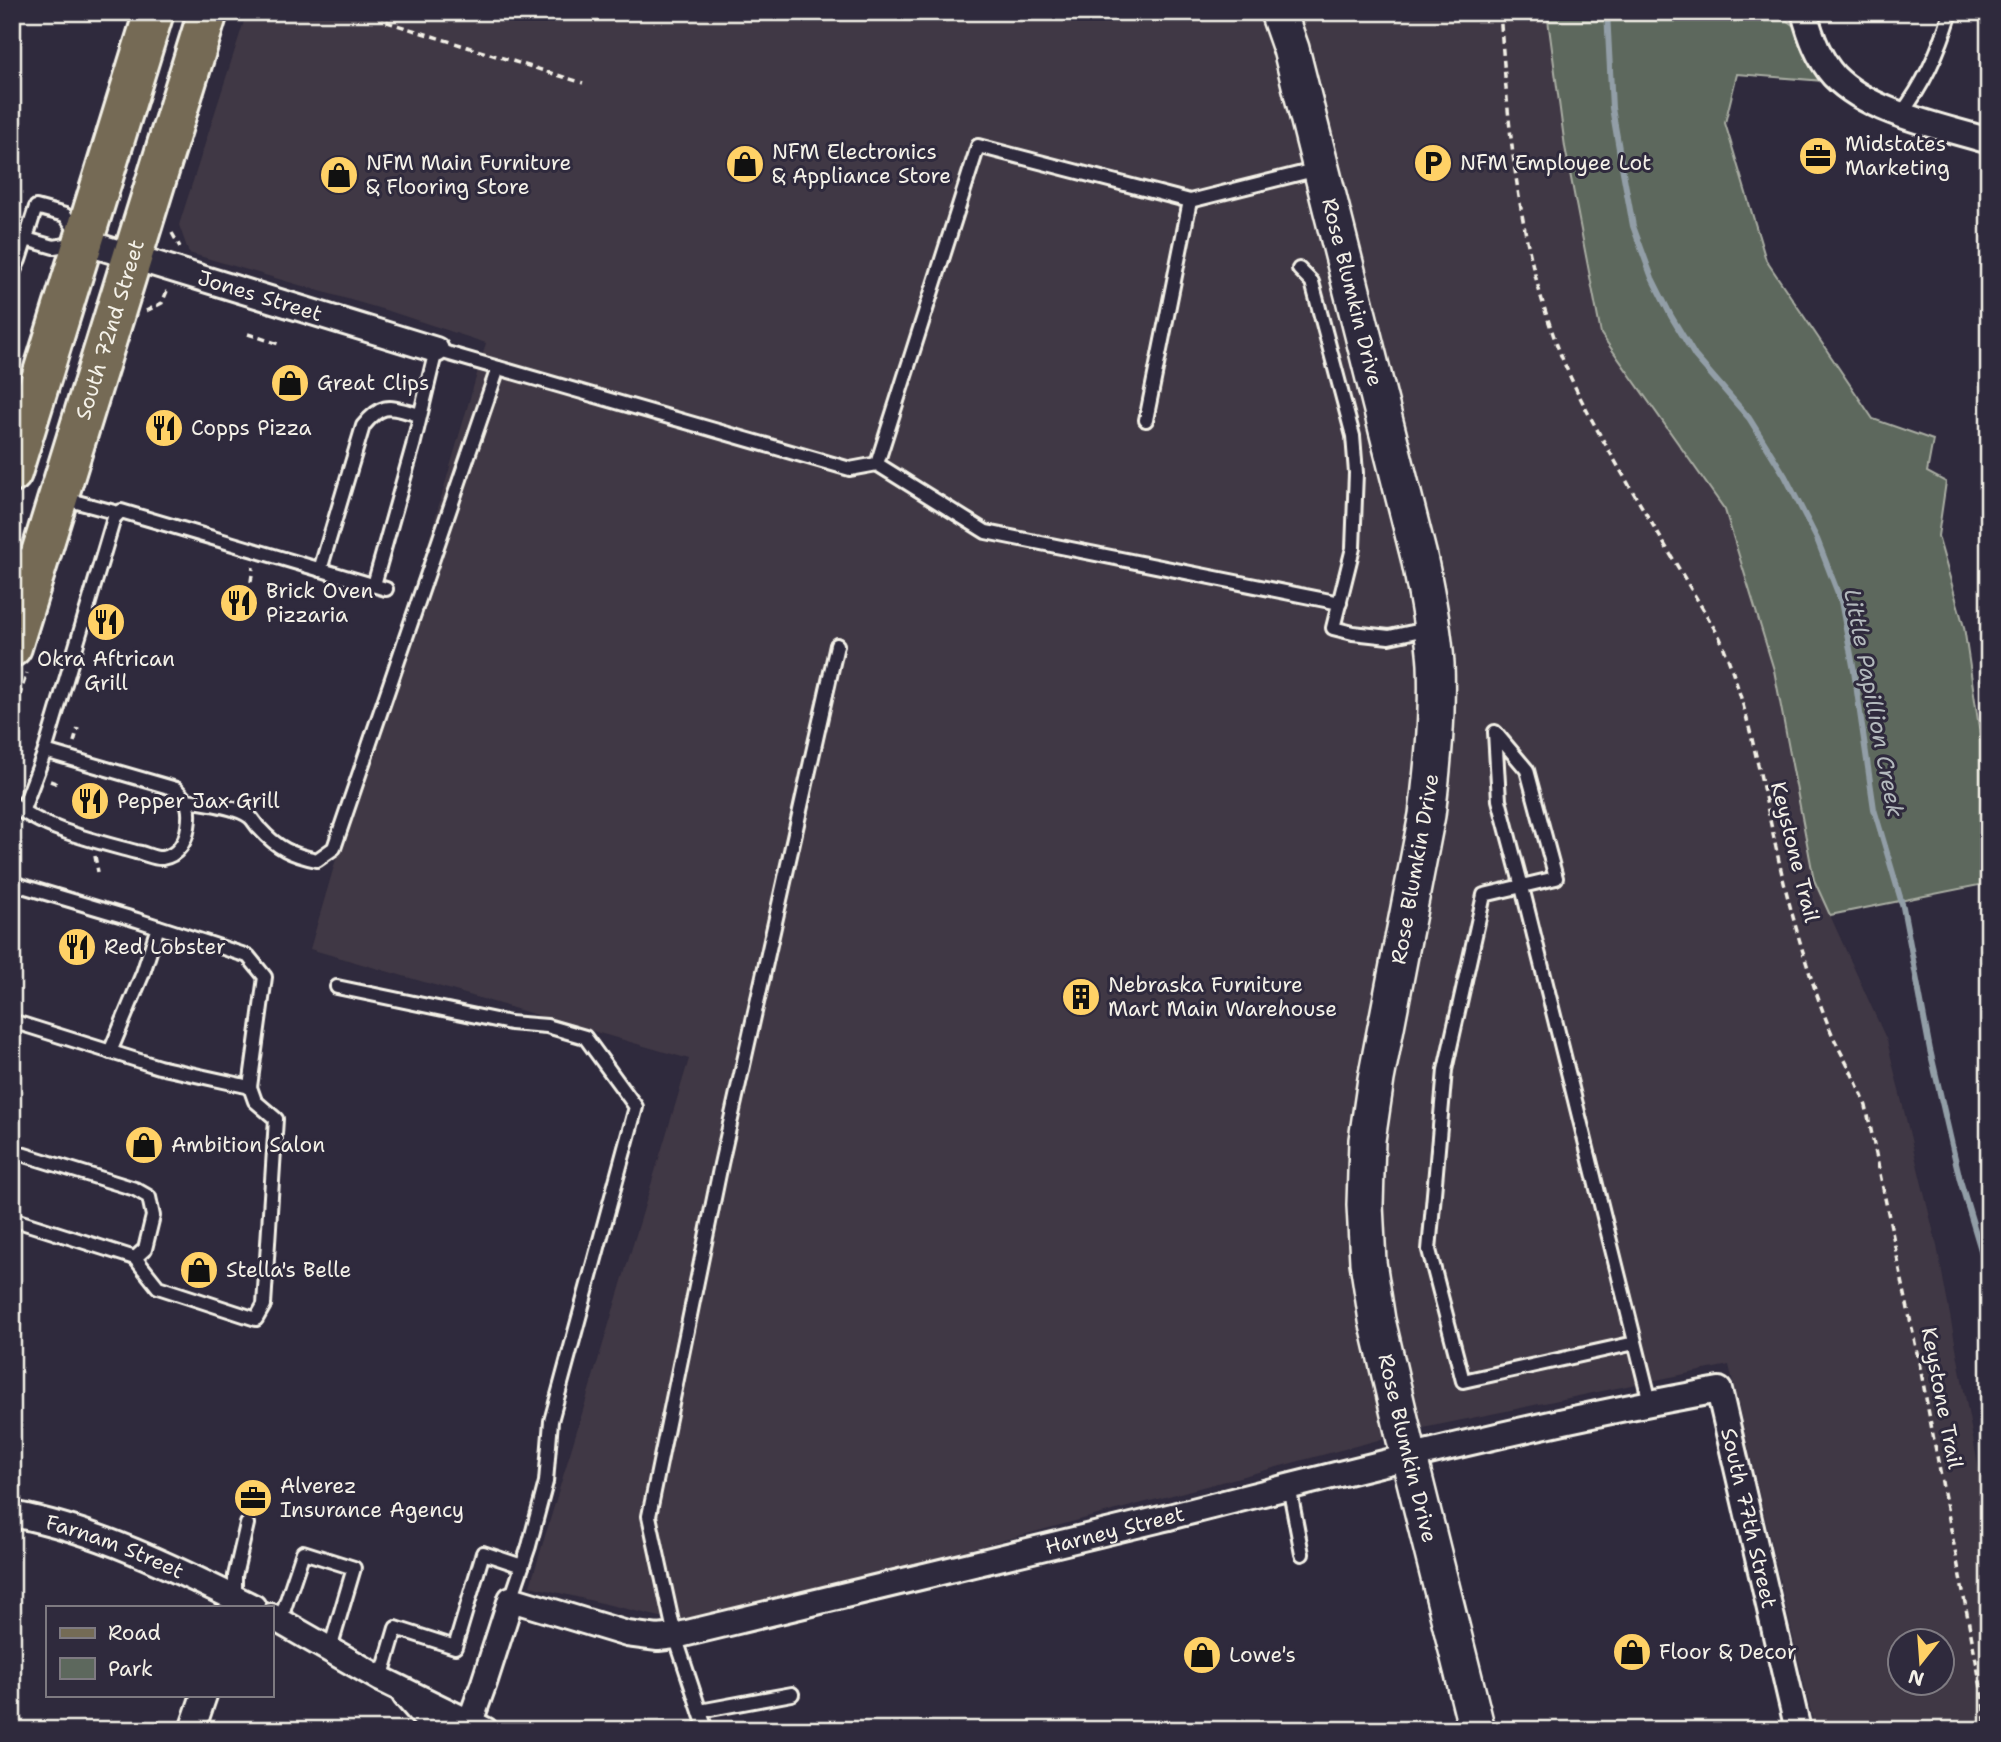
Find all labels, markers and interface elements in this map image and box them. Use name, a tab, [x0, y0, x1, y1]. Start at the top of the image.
place label: Midstates Marketing	[1845, 130, 1950, 182]
office icon: Midstates Marketing	[1797, 135, 1839, 177]
place label: NFM Electronics & Appliance Store	[772, 138, 951, 190]
parking icon: NFM Employee Lot	[1412, 142, 1454, 184]
shop icon: NFM Electronics & Appliance Store	[724, 143, 766, 185]
place label: NFM Main Furniture & Flooring Store	[366, 149, 571, 201]
place label: NFM Employee Lot	[1460, 149, 1651, 177]
shop icon: NFM Main Furniture & Flooring Store	[318, 154, 360, 196]
street label: Rose Blumkin Drive	[1315, 195, 1389, 389]
street label: South 72nd Street	[69, 236, 151, 423]
street label: Jones Street	[194, 264, 326, 328]
shop icon: Great Clips	[269, 362, 311, 404]
place label: Great Clips	[317, 369, 429, 397]
restaurant icon: Copps Pizza	[143, 407, 185, 449]
place label: Copps Pizza	[191, 414, 312, 442]
place label: Brick Oven Pizzaria	[266, 577, 373, 629]
restaurant icon: Brick Oven Pizzaria	[218, 582, 260, 624]
water label: Little Papillion Creek	[1837, 586, 1911, 820]
restaurant icon: Okra Aftrican Grill	[85, 601, 127, 643]
place label: Okra Aftrican Grill	[37, 645, 175, 697]
street label: Rose Blumkin Drive	[1384, 771, 1446, 967]
street label: Keystone Trail	[1764, 779, 1826, 926]
restaurant icon: Pepper Jax Grill	[69, 780, 111, 822]
place label: Pepper Jax Grill	[117, 787, 280, 815]
restaurant icon: Red Lobster	[56, 926, 98, 968]
place label: Red Lobster	[104, 933, 226, 961]
place label: Nebraska Furniture Mart Main Warehouse	[1108, 971, 1337, 1023]
building icon: Nebraska Furniture Mart Main Warehouse	[1060, 976, 1102, 1018]
shop icon: Ambition Salon	[123, 1124, 165, 1166]
place label: Ambition Salon	[171, 1131, 325, 1159]
shop icon: Stella's Belle	[178, 1249, 220, 1291]
place label: Stella's Belle	[226, 1256, 351, 1284]
street label: Keystone Trail	[1915, 1325, 1970, 1472]
street label: Rose Blumkin Drive	[1371, 1351, 1444, 1545]
street label: South 77th Street	[1714, 1425, 1783, 1611]
place label: Alverez Insurance Agency	[280, 1472, 464, 1524]
office icon: Alverez Insurance Agency	[232, 1477, 274, 1519]
street label: Harney Street	[1042, 1500, 1187, 1561]
street label: Farnam Street	[43, 1508, 188, 1586]
legend	[46, 1606, 273, 1696]
text: Road	[108, 1619, 161, 1647]
north arrow	[1885, 1626, 1955, 1696]
shop icon: Floor & Decor	[1611, 1631, 1653, 1673]
shop icon: Lowe's	[1181, 1634, 1223, 1676]
place label: Floor & Decor	[1659, 1638, 1797, 1666]
place label: Lowe's	[1229, 1641, 1296, 1669]
text: Park	[108, 1655, 153, 1683]
text: N	[1905, 1664, 1927, 1692]

